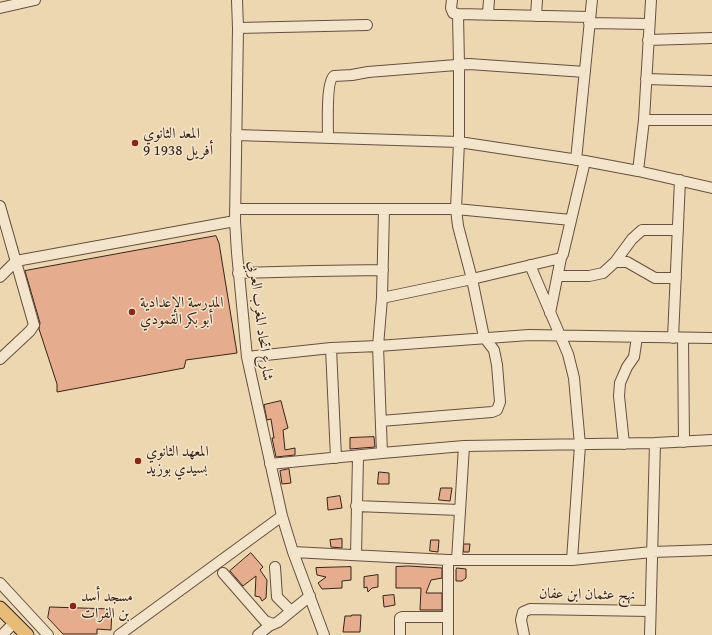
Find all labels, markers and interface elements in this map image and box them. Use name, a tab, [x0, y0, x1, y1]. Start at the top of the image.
place label: المعد الثانوي 9 أفريل 1938	[143, 125, 213, 160]
marker: المعد الثانوي 9 أفريل 1938	[130, 138, 140, 148]
street label: شارع اتحاد المغرب العربي	[244, 260, 276, 382]
place label: المدرسة الإعدادية أبو بكر القمودي	[140, 294, 223, 329]
marker: المدرسة الإعدادية أبو بكر القمودي	[127, 307, 137, 317]
place label: المعهد الثانوي بسيدي بوزيد	[146, 443, 209, 478]
marker: المعهد الثانوي بسيدي بوزيد	[133, 456, 143, 466]
street label: نهج عثمان ابن عفان	[539, 585, 635, 605]
place label: مسجد أسد بن الفرات	[81, 588, 133, 623]
marker: مسجد أسد بن الفرات	[68, 601, 78, 611]

